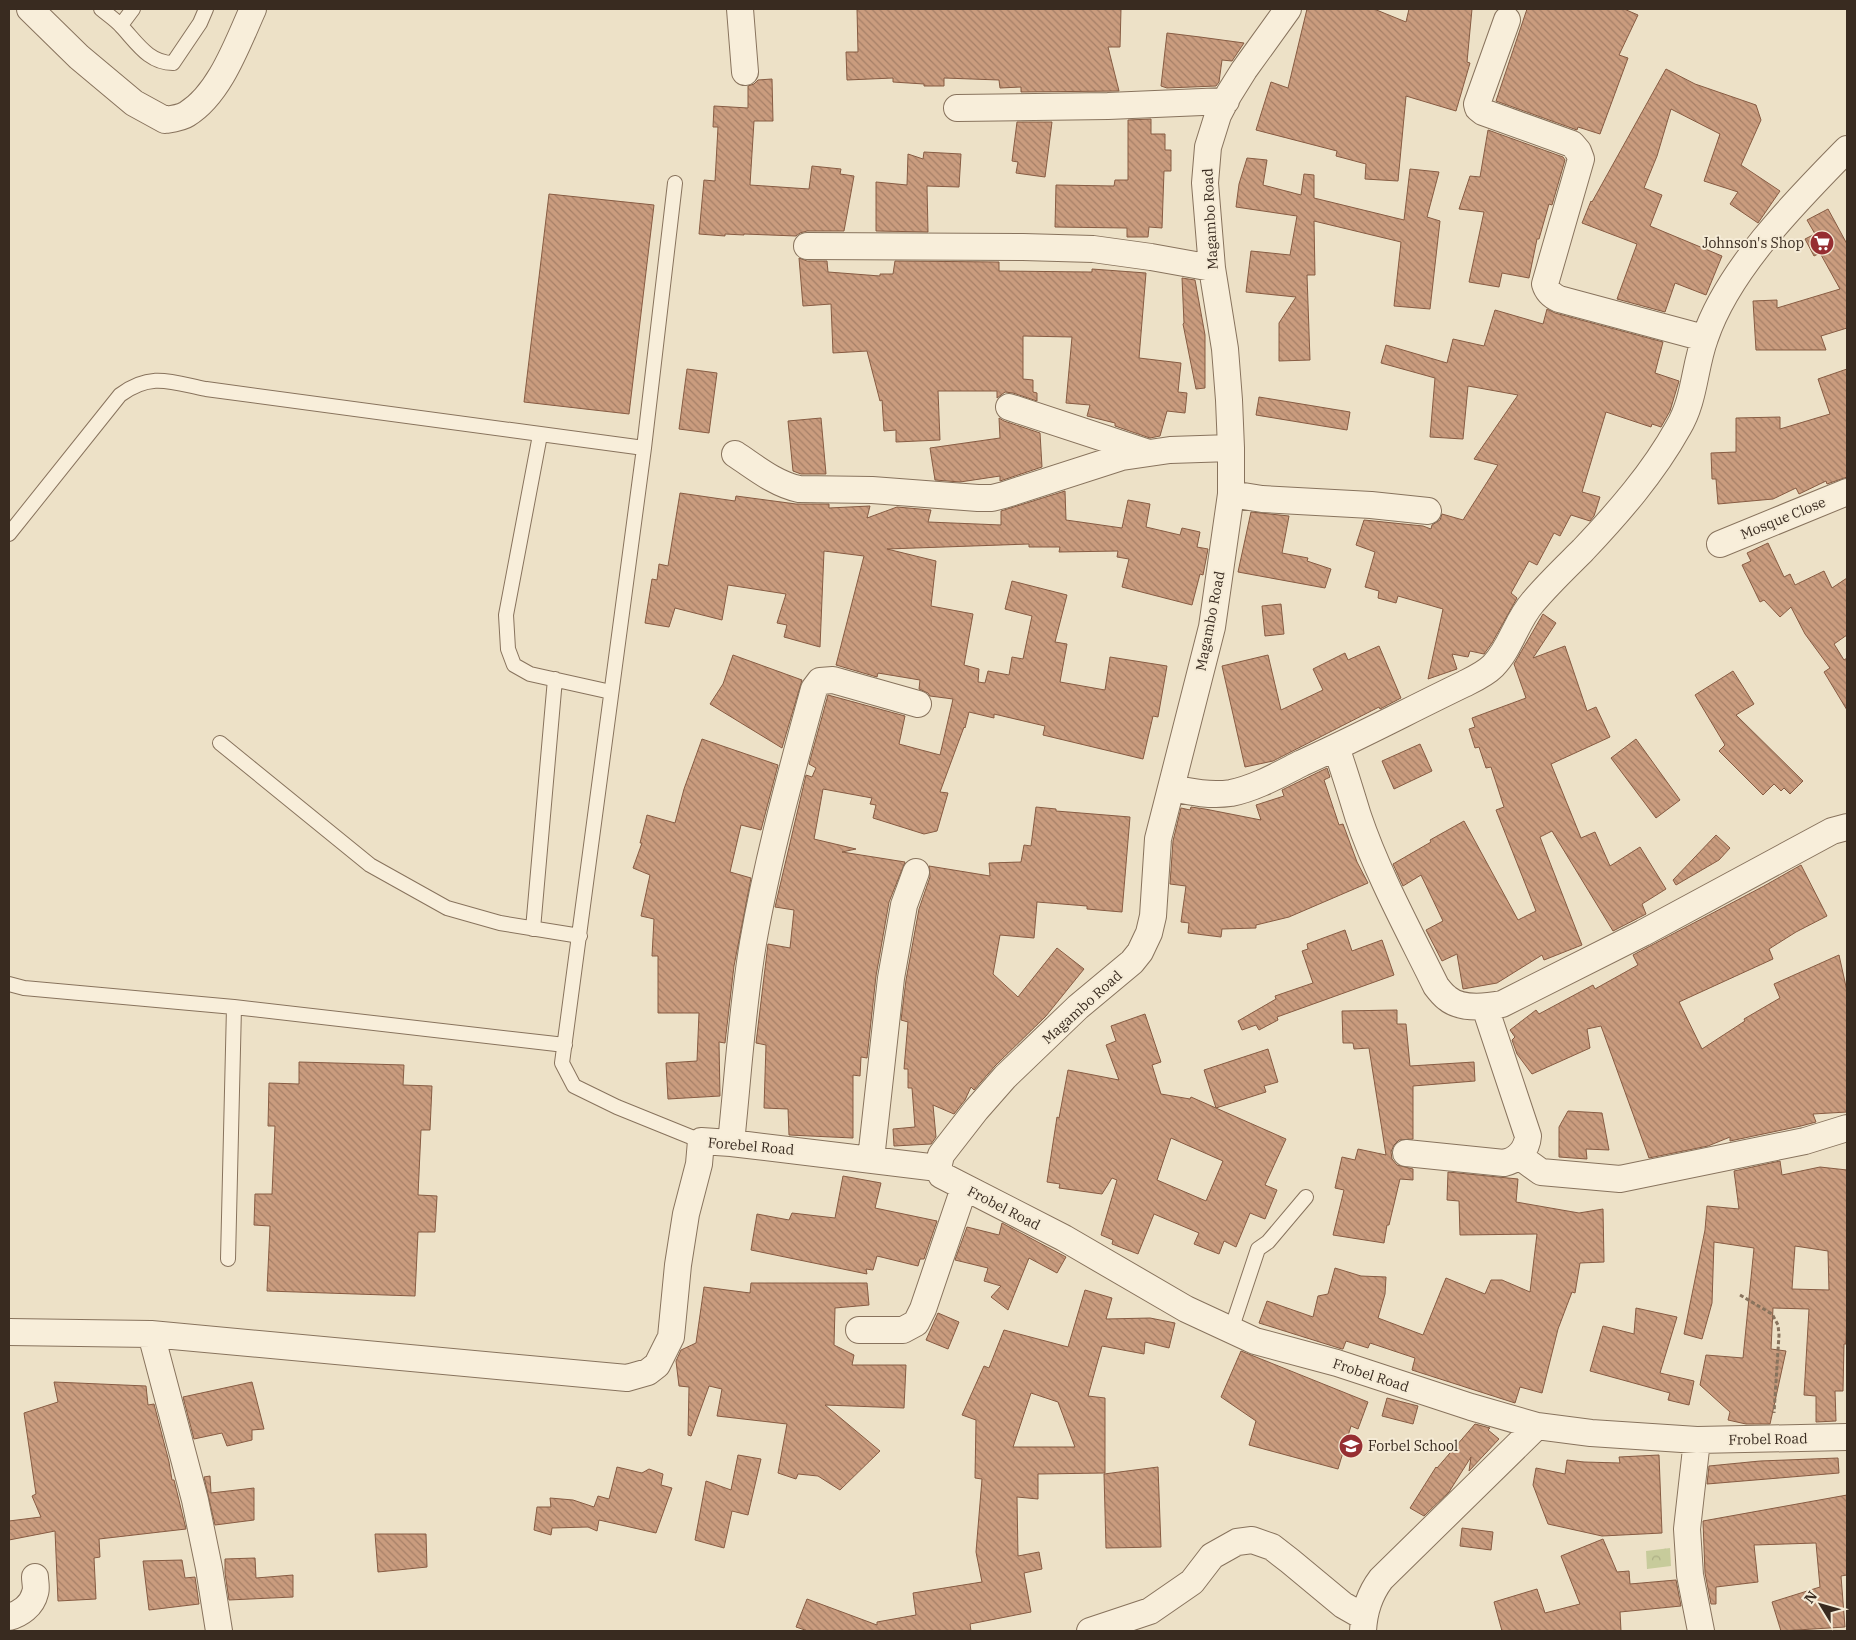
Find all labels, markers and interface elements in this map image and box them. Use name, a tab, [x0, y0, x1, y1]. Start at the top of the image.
street label: Magambo Road	[1198, 167, 1222, 270]
supermarket icon: Johnson's Shop	[1809, 230, 1835, 256]
place label: Johnson's Shop	[1702, 234, 1804, 252]
street label: Mosque Close	[1738, 493, 1828, 543]
street label: Magambo Road	[1191, 569, 1229, 672]
street label: Magambo Road	[1038, 966, 1126, 1048]
street label: Forebel Road	[707, 1133, 795, 1159]
street label: Frobel Road	[965, 1182, 1044, 1234]
street label: Frobel Road	[1330, 1354, 1412, 1396]
street label: Frobel Road	[1728, 1429, 1808, 1449]
school or university icon: Forbel School	[1338, 1433, 1364, 1459]
place label: Forbel School	[1368, 1437, 1458, 1455]
north arrow	[1796, 1580, 1846, 1630]
text: N	[1800, 1587, 1821, 1607]

